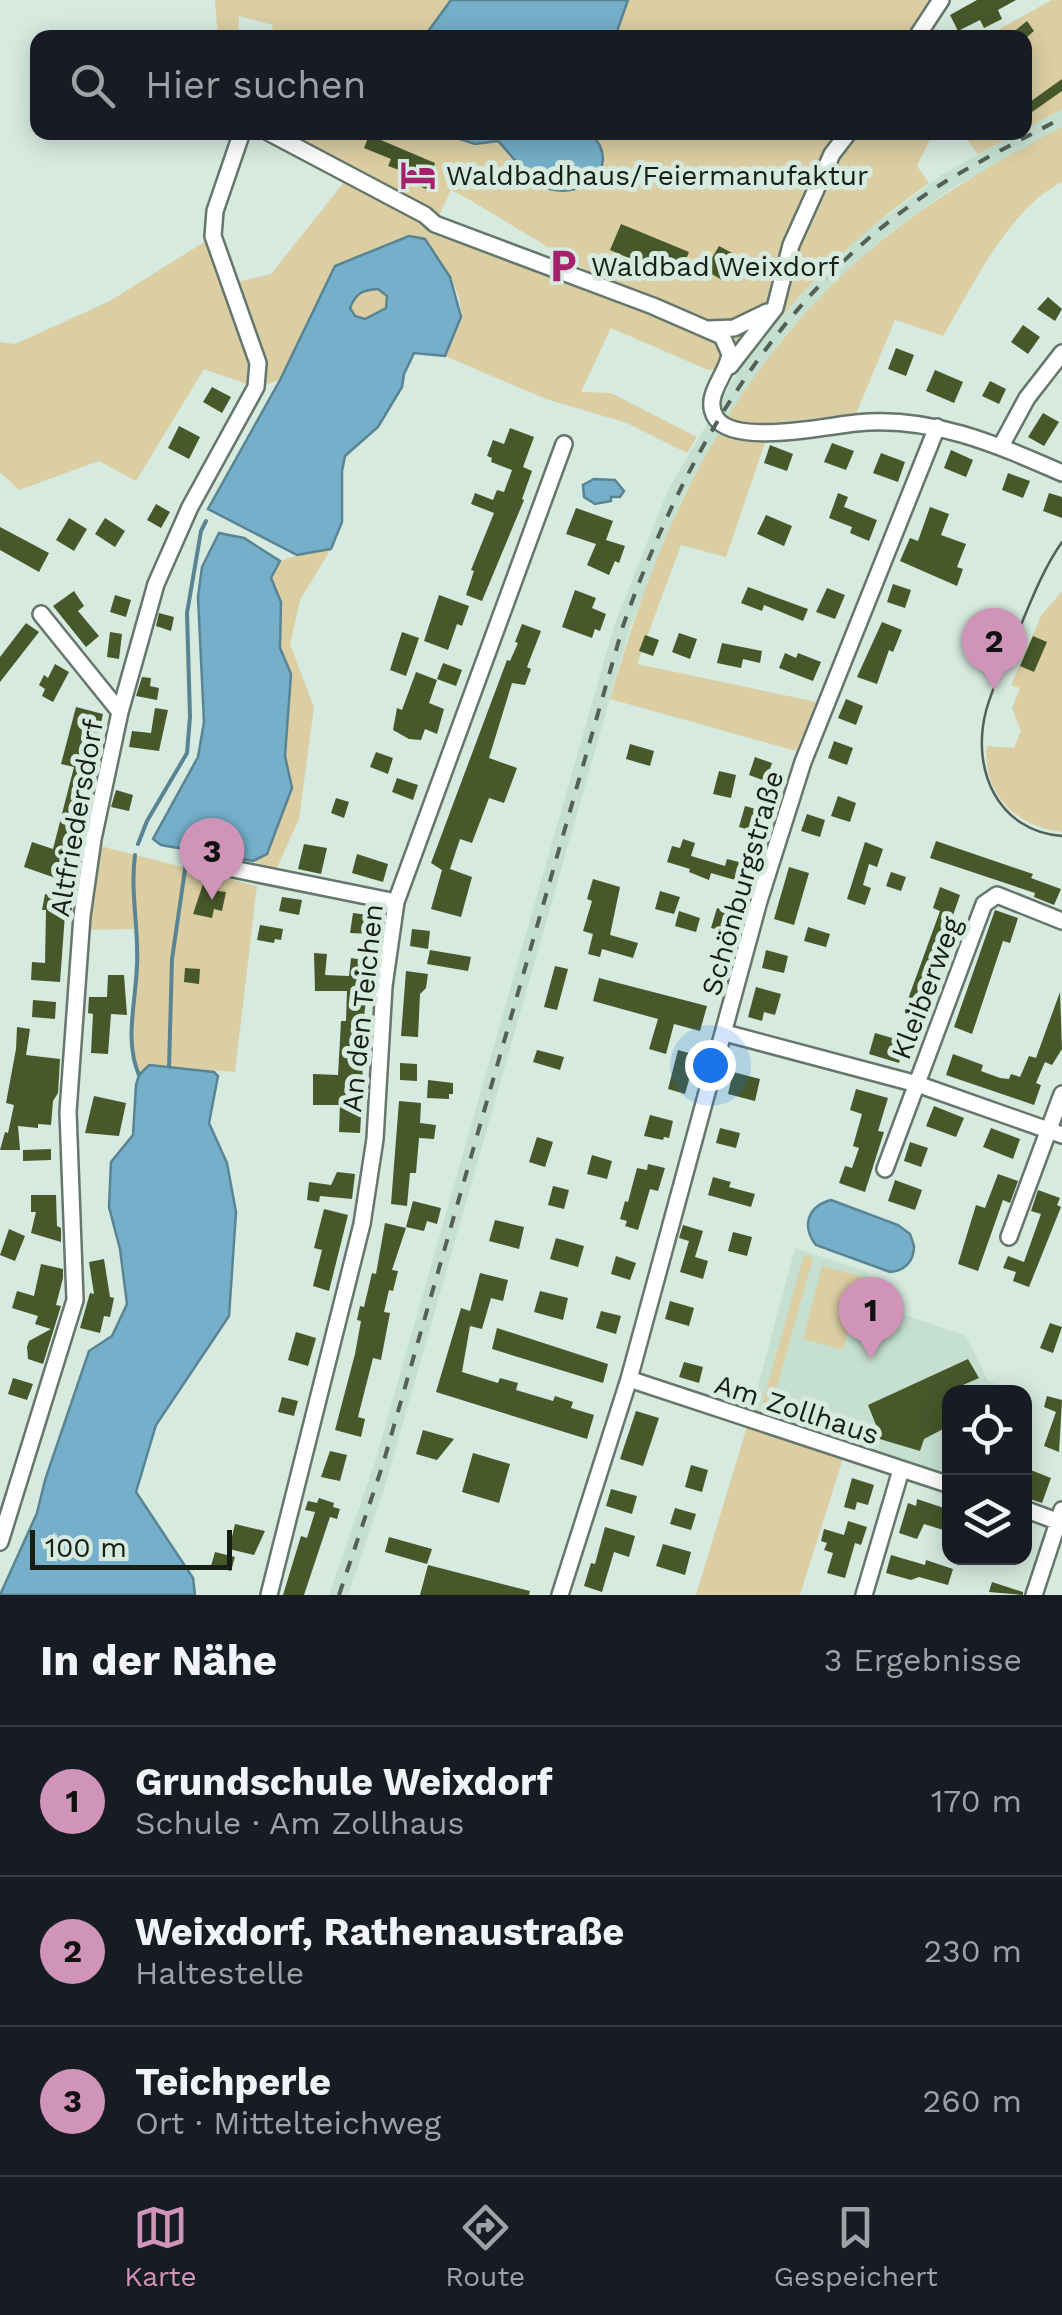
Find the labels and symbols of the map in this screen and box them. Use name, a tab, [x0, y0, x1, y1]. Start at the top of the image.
hotel icon: Waldbadhaus/Feiermanufaktur	[399, 156, 437, 194]
place label: Waldbadhaus/Feiermanufaktur	[446, 159, 868, 192]
parking icon: Waldbad Weixdorf	[544, 247, 582, 285]
place label: Waldbad Weixdorf	[591, 250, 839, 283]
pin: 2	[962, 608, 1026, 690]
street label: Altfriedersdorf	[43, 717, 110, 919]
street label: Schönburgstraße	[695, 767, 790, 999]
pin: 3	[180, 818, 244, 900]
street label: An den Teichen	[335, 902, 390, 1114]
street label: Kleiberweg	[884, 912, 969, 1064]
your location	[685, 1040, 736, 1091]
pin: 1	[838, 1276, 904, 1359]
street label: Am Zollhaus	[711, 1367, 883, 1452]
scale bar	[30, 1525, 232, 1570]

